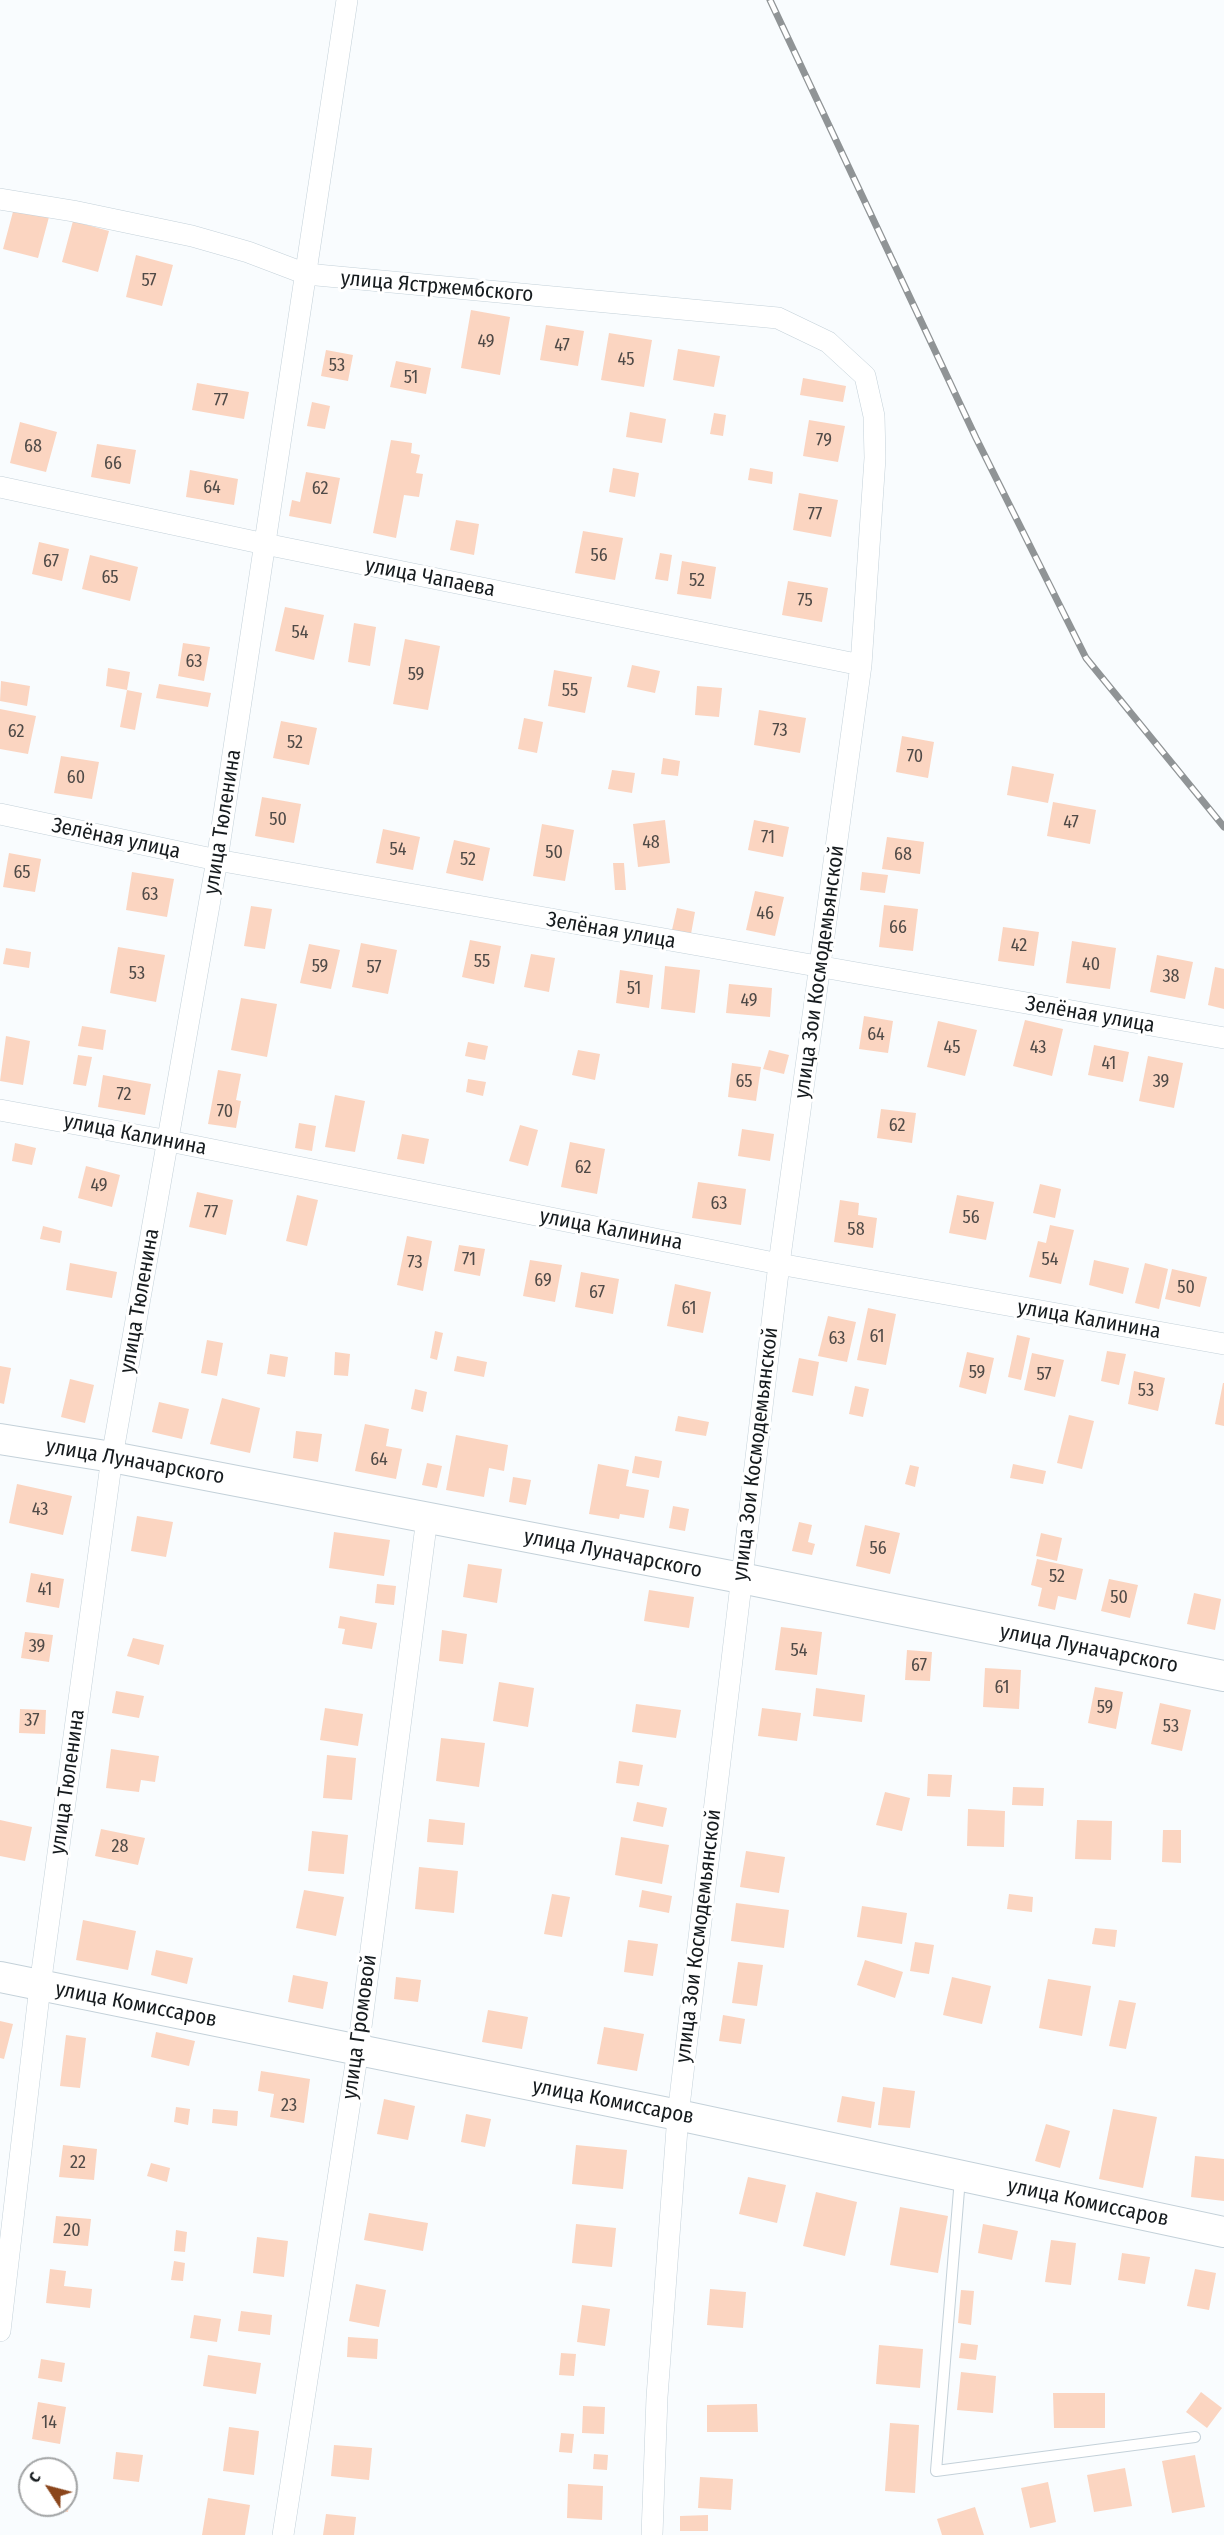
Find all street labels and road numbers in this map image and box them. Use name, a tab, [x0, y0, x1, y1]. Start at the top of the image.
street label: улица Ястржембского	[340, 266, 534, 308]
street label: улица Чапаева	[363, 553, 497, 603]
street label: улица Тюленина	[199, 748, 247, 896]
street label: Зелёная улица	[49, 813, 183, 865]
street label: улица Зои Космодемьянской	[790, 844, 850, 1100]
street label: Зелёная улица	[544, 907, 678, 955]
street label: Зелёная улица	[1023, 991, 1157, 1039]
street label: улица Калинина	[61, 1109, 209, 1161]
street label: улица Калинина	[537, 1204, 685, 1256]
street label: улица Тюленина	[115, 1227, 165, 1375]
street label: улица Калинина	[1015, 1295, 1163, 1345]
street label: улица Зои Космодемьянской	[728, 1326, 784, 1582]
street label: улица Луначарского	[44, 1434, 226, 1490]
street label: улица Луначарского	[522, 1524, 704, 1584]
street label: улица Луначарского	[998, 1619, 1180, 1679]
street label: улица Тюленина	[45, 1708, 91, 1856]
street label: улица Зои Космодемьянской	[671, 1808, 727, 2064]
street label: улица Громовой	[337, 1953, 383, 2101]
street label: улица Комиссаров	[53, 1977, 219, 2033]
street label: улица Комиссаров	[530, 2074, 696, 2130]
street label: улица Комиссаров	[1005, 2174, 1171, 2232]

